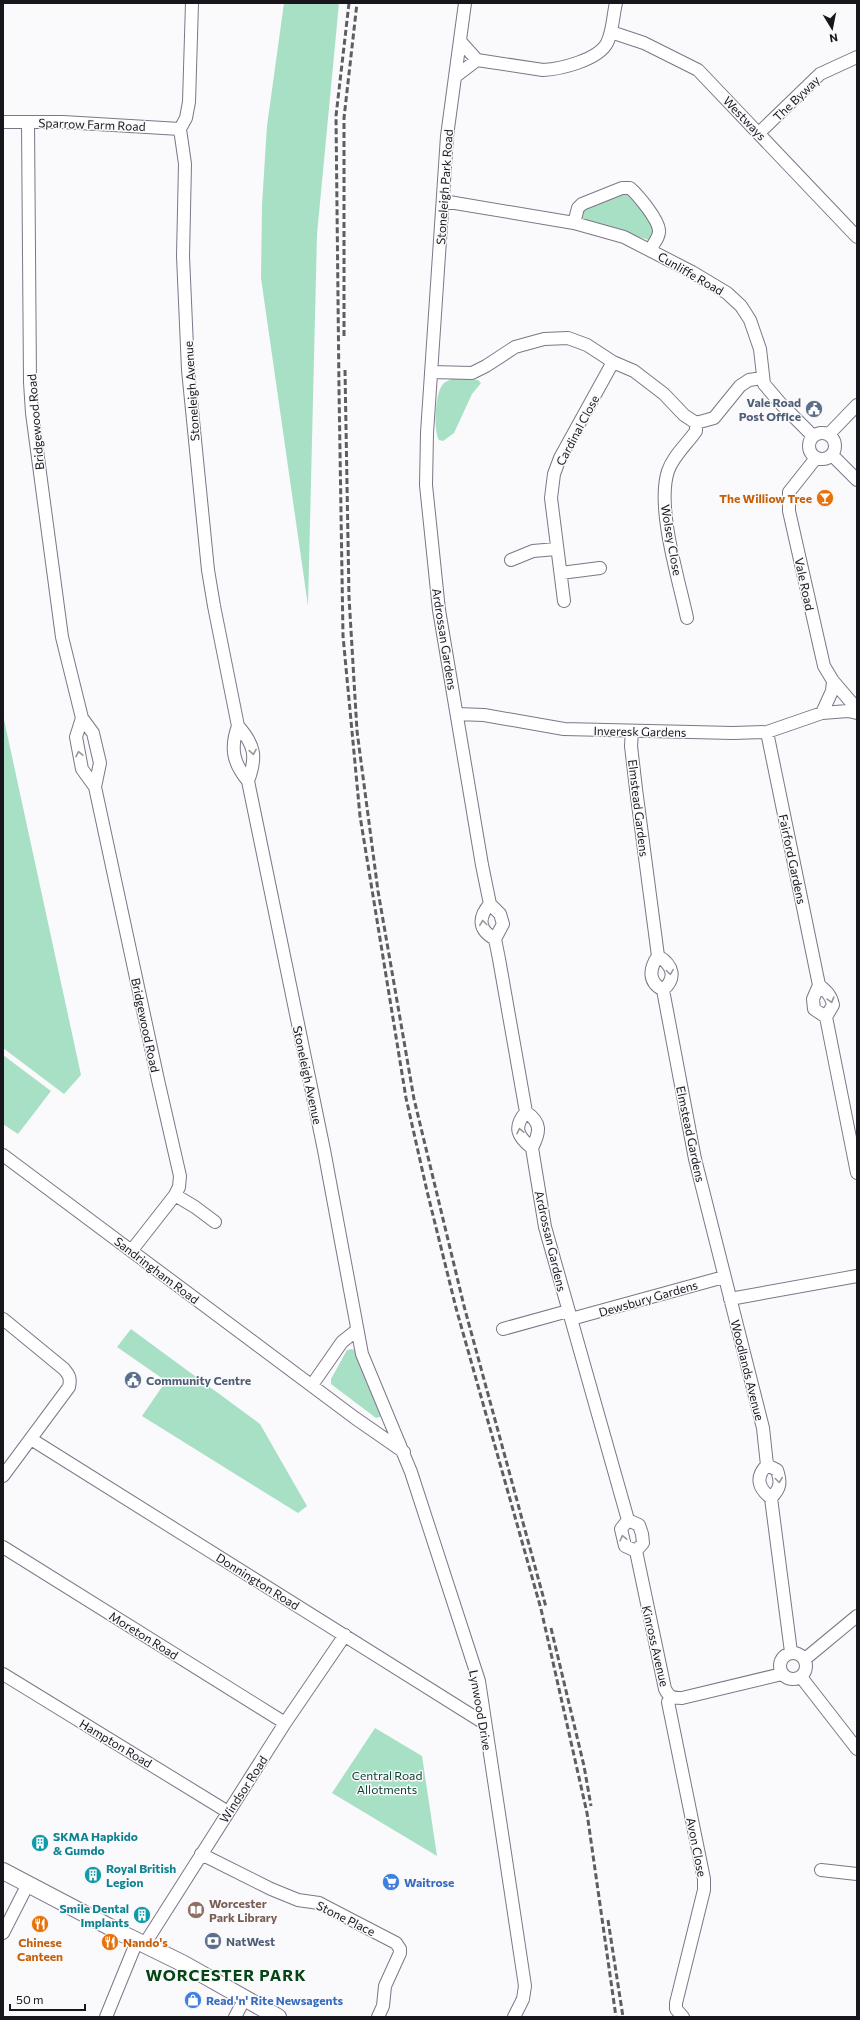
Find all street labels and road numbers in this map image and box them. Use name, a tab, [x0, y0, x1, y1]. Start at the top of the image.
street label: The Byway	[770, 72, 822, 124]
street label: Westways	[721, 93, 769, 143]
street label: Sparrow Farm Road	[38, 115, 146, 133]
street label: Stoneleigh Park Road	[433, 129, 455, 245]
street label: Cunliffe Road	[656, 249, 726, 297]
street label: Stoneleigh Avenue	[181, 340, 201, 442]
street label: Bridgewood Road	[24, 373, 46, 470]
street label: Cardinal Close	[553, 392, 601, 468]
street label: Wolsey Close	[659, 503, 685, 577]
street label: Vale Road	[793, 556, 817, 612]
street label: Ardrossan Gardens	[430, 587, 460, 691]
street label: Inveresk Gardens	[593, 723, 687, 739]
street label: Elmstead Gardens	[626, 759, 652, 857]
street label: Fairford Gardens	[777, 813, 809, 905]
street label: Bridgewood Road	[129, 977, 163, 1074]
street label: Stoneleigh Avenue	[291, 1024, 325, 1126]
street label: Elmstead Gardens	[674, 1085, 708, 1183]
street label: Ardrossan Gardens	[533, 1189, 569, 1293]
street label: Sandringham Road	[112, 1234, 202, 1306]
street label: Dewsbury Gardens	[597, 1277, 699, 1319]
street label: Woodlands Avenue	[729, 1318, 767, 1422]
street label: Donnington Road	[214, 1550, 302, 1612]
street label: Kinross Avenue	[640, 1604, 672, 1688]
street label: Moreton Road	[107, 1608, 181, 1662]
street label: Lynwood Drive	[467, 1669, 495, 1751]
street label: Hampton Road	[77, 1716, 155, 1770]
street label: Windsor Road	[216, 1753, 270, 1825]
street label: Avon Close	[684, 1816, 710, 1878]
street label: Stone Place	[314, 1898, 378, 1938]

